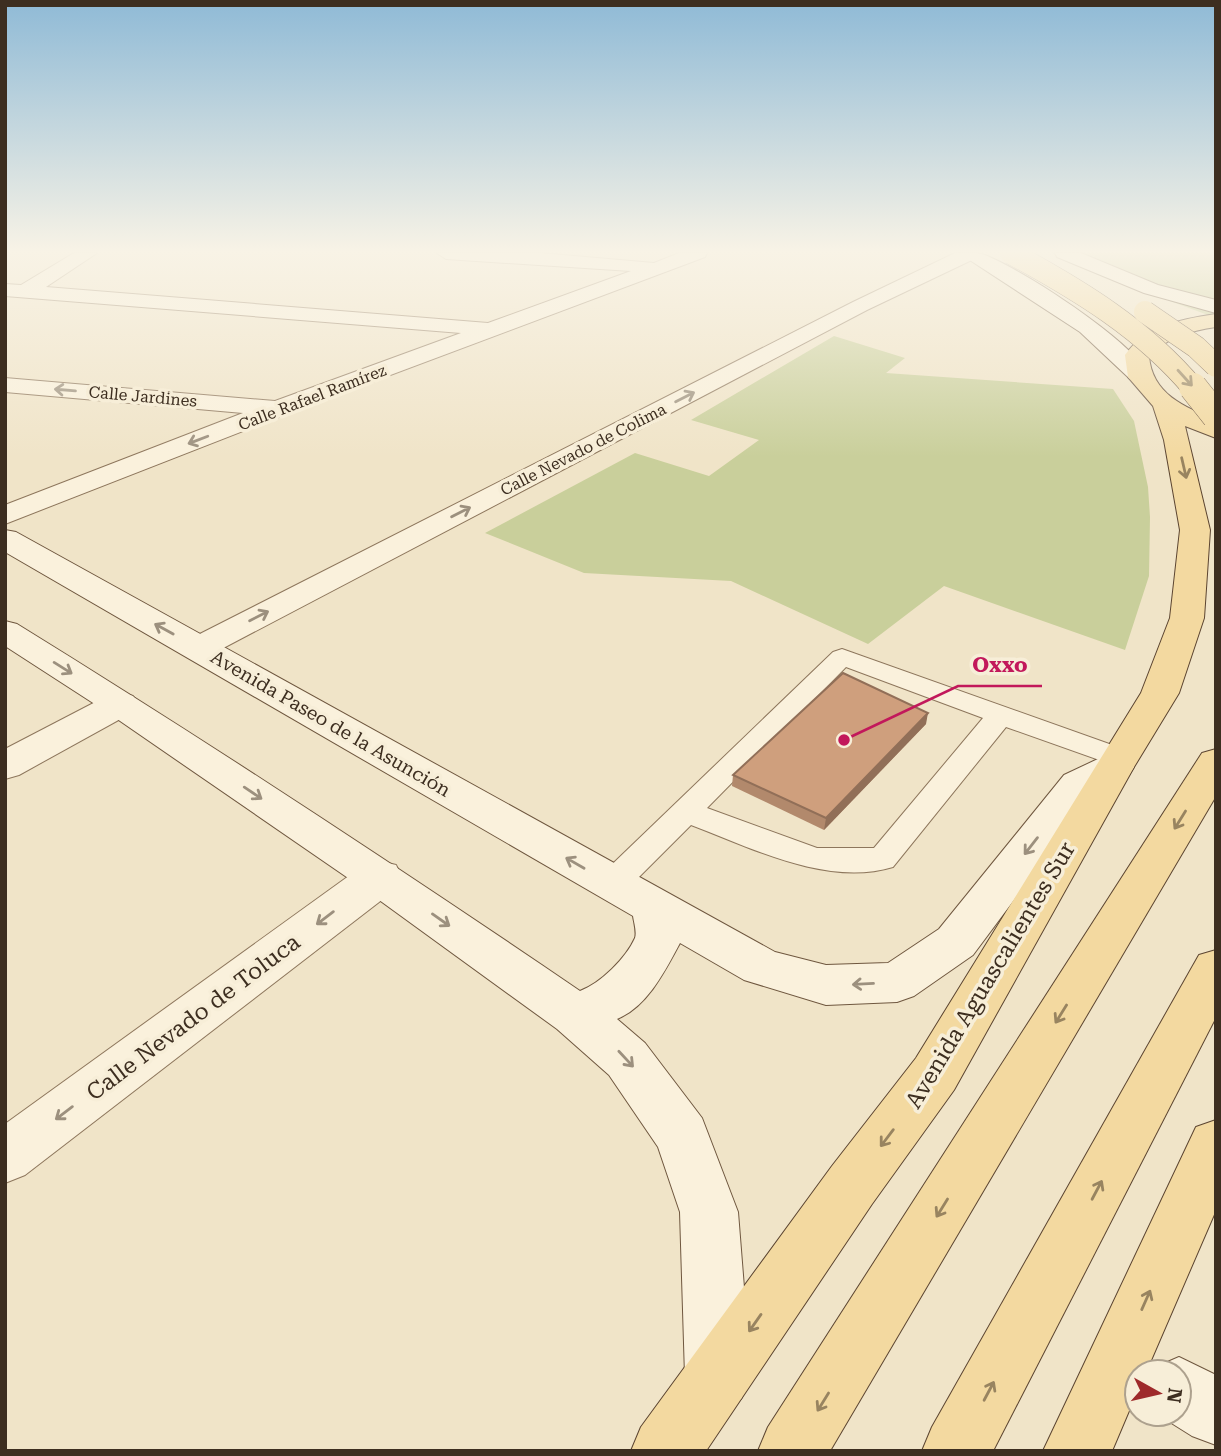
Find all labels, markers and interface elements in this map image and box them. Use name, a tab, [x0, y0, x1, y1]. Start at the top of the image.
street label: Calle Rafael Ramírez	[236, 360, 389, 434]
one-way arrow	[1176, 369, 1193, 386]
street label: Calle Jardines	[88, 382, 198, 411]
one-way arrow	[55, 383, 77, 396]
one-way arrow	[674, 389, 695, 403]
street label: Calle Nevado de Colima	[497, 399, 670, 500]
one-way arrow	[188, 435, 210, 447]
one-way arrow	[1177, 456, 1191, 479]
one-way arrow	[450, 505, 471, 519]
one-way arrow	[248, 609, 269, 623]
one-way arrow	[155, 622, 175, 636]
callout: Oxxo	[958, 644, 1042, 686]
street label: Avenida Paseo de la Asunción	[207, 645, 455, 802]
text: Oxxo	[972, 653, 1028, 677]
one-way arrow	[53, 660, 72, 675]
one-way arrow	[243, 785, 262, 800]
one-way arrow	[1173, 810, 1187, 830]
one-way arrow	[1023, 836, 1039, 854]
street label: Avenida Aguascalientes Sur	[900, 837, 1081, 1113]
one-way arrow	[565, 856, 585, 870]
one-way arrow	[316, 911, 335, 925]
one-way arrow	[431, 913, 450, 927]
street label: Calle Nevado de Toluca	[81, 928, 306, 1106]
one-way arrow	[852, 977, 875, 990]
one-way arrow	[1053, 1003, 1067, 1023]
one-way arrow	[617, 1050, 634, 1067]
one-way arrow	[55, 1105, 74, 1120]
one-way arrow	[880, 1128, 895, 1147]
one-way arrow	[1090, 1180, 1104, 1201]
one-way arrow	[934, 1197, 948, 1217]
one-way arrow	[1140, 1289, 1153, 1311]
one-way arrow	[748, 1313, 762, 1332]
north arrow	[1123, 1358, 1193, 1428]
one-way arrow	[982, 1381, 996, 1401]
text: N	[1162, 1386, 1187, 1405]
one-way arrow	[815, 1391, 829, 1411]

